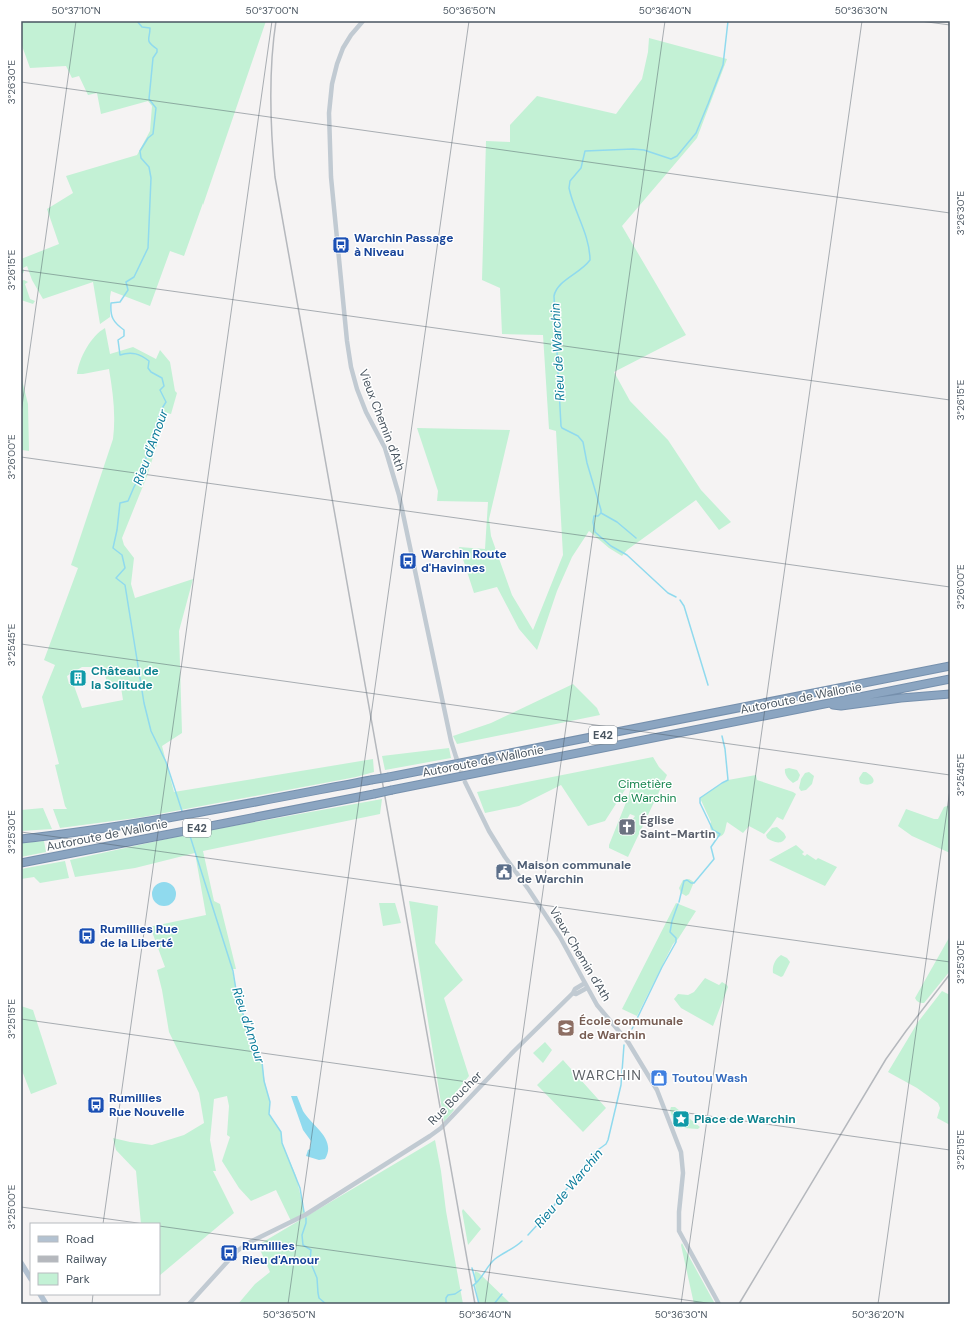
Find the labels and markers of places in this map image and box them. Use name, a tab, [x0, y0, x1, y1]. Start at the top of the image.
place label: Warchin Passage à Niveau	[354, 230, 454, 260]
bus stop icon: Warchin Passage à Niveau	[331, 235, 351, 255]
place label: Warchin Route d'Havinnes	[421, 546, 507, 576]
bus stop icon: Warchin Route d'Havinnes	[398, 551, 418, 571]
place label: Château de la Solitude	[91, 663, 159, 693]
building icon: Château de la Solitude	[68, 668, 88, 688]
place label: Église Saint-Martin	[640, 812, 716, 842]
church icon: Église Saint-Martin	[617, 817, 637, 837]
place label: Maison communale de Warchin	[517, 857, 631, 887]
public building icon: Maison communale de Warchin	[494, 862, 514, 882]
place label: Rumillies Rue de la Liberté	[100, 921, 178, 951]
bus stop icon: Rumillies Rue de la Liberté	[77, 926, 97, 946]
place label: École communale de Warchin	[579, 1013, 683, 1043]
school or university icon: École communale de Warchin	[556, 1018, 576, 1038]
shop icon: Toutou Wash	[649, 1068, 669, 1088]
place label: Toutou Wash	[672, 1070, 748, 1086]
place label: Rumillies Rue Nouvelle	[109, 1090, 185, 1120]
bus stop icon: Rumillies Rue Nouvelle	[86, 1095, 106, 1115]
place icon: Place de Warchin	[671, 1109, 691, 1129]
place label: Place de Warchin	[694, 1111, 796, 1127]
place label: Rumillies Rieu d'Amour	[242, 1238, 319, 1268]
bus stop icon: Rumillies Rieu d'Amour	[219, 1243, 239, 1263]

